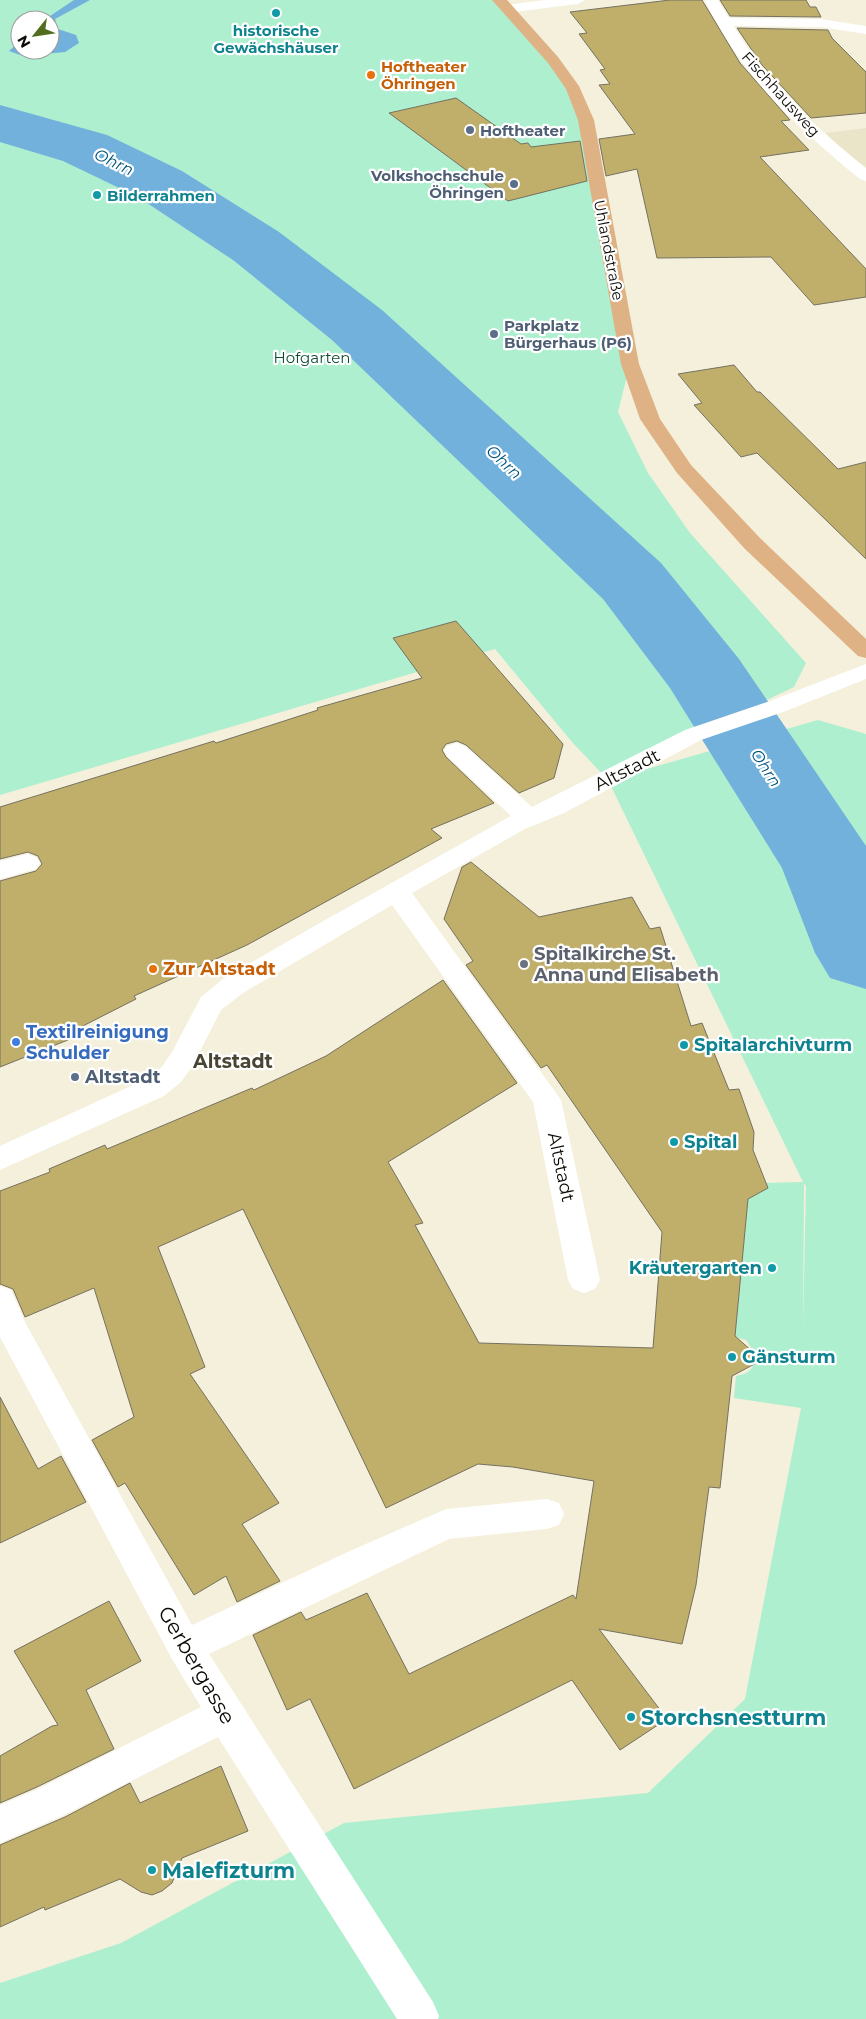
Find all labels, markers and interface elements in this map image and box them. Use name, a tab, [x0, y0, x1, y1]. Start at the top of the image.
marker: historische Gewächshäuser	[270, 7, 282, 19]
north arrow	[10, 10, 60, 60]
place label: historische Gewächshäuser	[214, 21, 339, 57]
text: N	[13, 32, 34, 51]
street label: Fischhausweg	[738, 48, 824, 140]
place label: Hoftheater Öhringen	[381, 57, 467, 93]
marker: Hoftheater Öhringen	[365, 69, 377, 81]
place label: Hoftheater	[480, 121, 566, 140]
marker: Hoftheater	[464, 124, 476, 136]
water label: Ohrn	[91, 144, 137, 180]
place label: Volkshochschule Öhringen	[370, 166, 504, 202]
marker: Volkshochschule Öhringen	[508, 178, 520, 190]
place label: Bilderrahmen	[107, 186, 215, 205]
marker: Bilderrahmen	[91, 189, 103, 201]
street label: Uhlandstraße	[590, 198, 628, 302]
place label: Parkplatz Bürgerhaus (P6)	[504, 316, 632, 352]
marker: Parkplatz Bürgerhaus (P6)	[488, 328, 500, 340]
park label: Hofgarten	[274, 348, 350, 367]
water label: Ohrn	[482, 441, 526, 483]
street label: Altstadt	[591, 744, 663, 796]
water label: Ohrn	[747, 745, 785, 791]
place label: Spitalkirche St. Anna und Elisabeth	[533, 943, 719, 986]
place label: Zur Altstadt	[163, 958, 276, 980]
marker: Spitalkirche St. Anna und Elisabeth	[518, 958, 530, 970]
marker: Zur Altstadt	[147, 963, 159, 975]
place label: Textilreinigung Schulder	[26, 1021, 169, 1064]
place label: Spitalarchivturm	[694, 1034, 852, 1056]
marker: Textilreinigung Schulder	[10, 1036, 22, 1048]
marker: Spitalarchivturm	[678, 1039, 690, 1051]
district label: Altstadt	[192, 1050, 273, 1073]
place label: Altstadt	[84, 1066, 161, 1088]
marker: Altstadt	[69, 1071, 81, 1083]
street label: Altstadt	[543, 1130, 579, 1204]
place label: Spital	[684, 1131, 737, 1153]
marker: Spital	[668, 1136, 680, 1148]
place label: Kräutergarten	[629, 1257, 762, 1279]
marker: Kräutergarten	[766, 1262, 778, 1274]
place label: Gänsturm	[742, 1346, 836, 1368]
marker: Gänsturm	[726, 1351, 738, 1363]
street label: Gerbergasse	[153, 1601, 241, 1729]
place label: Storchsnestturm	[641, 1705, 826, 1730]
marker: Storchsnestturm	[625, 1711, 637, 1723]
place label: Malefizturm	[162, 1858, 295, 1883]
marker: Malefizturm	[146, 1864, 158, 1876]

